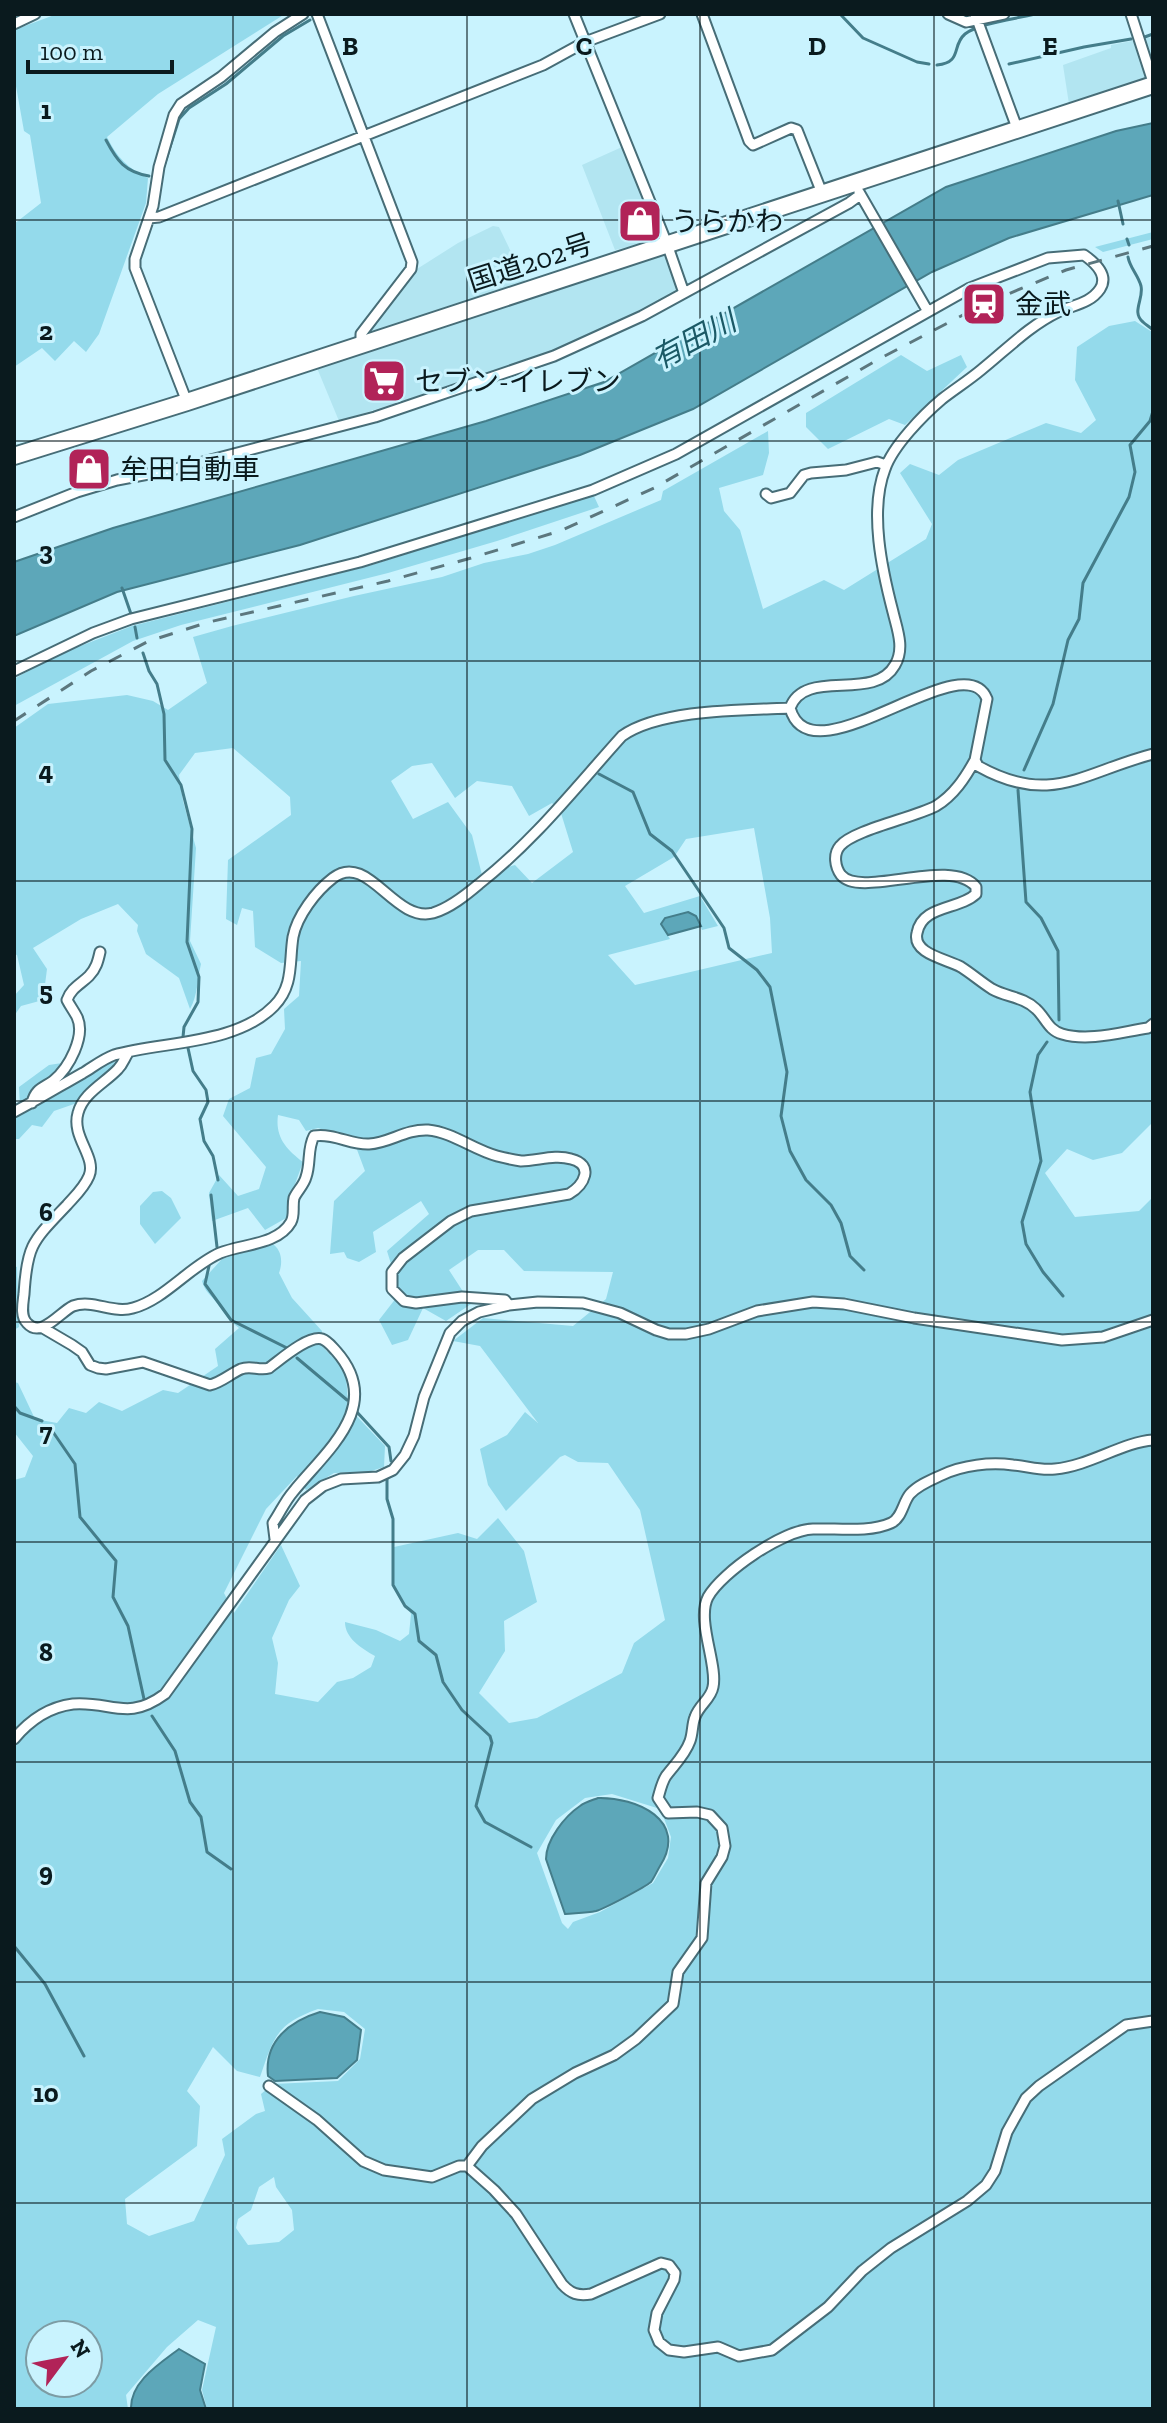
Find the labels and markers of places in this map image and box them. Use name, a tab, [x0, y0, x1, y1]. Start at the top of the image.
shop icon: うらかわ	[616, 197, 664, 245]
place label: うらかわ	[671, 205, 783, 238]
station icon: 金武	[960, 280, 1008, 328]
place label: 金武	[1015, 288, 1071, 321]
supermarket icon: セブン-イレブン	[360, 357, 408, 405]
place label: セブン-イレブン	[415, 365, 621, 398]
shop icon: 牟田自動車	[65, 445, 113, 493]
place label: 牟田自動車	[120, 453, 260, 486]

